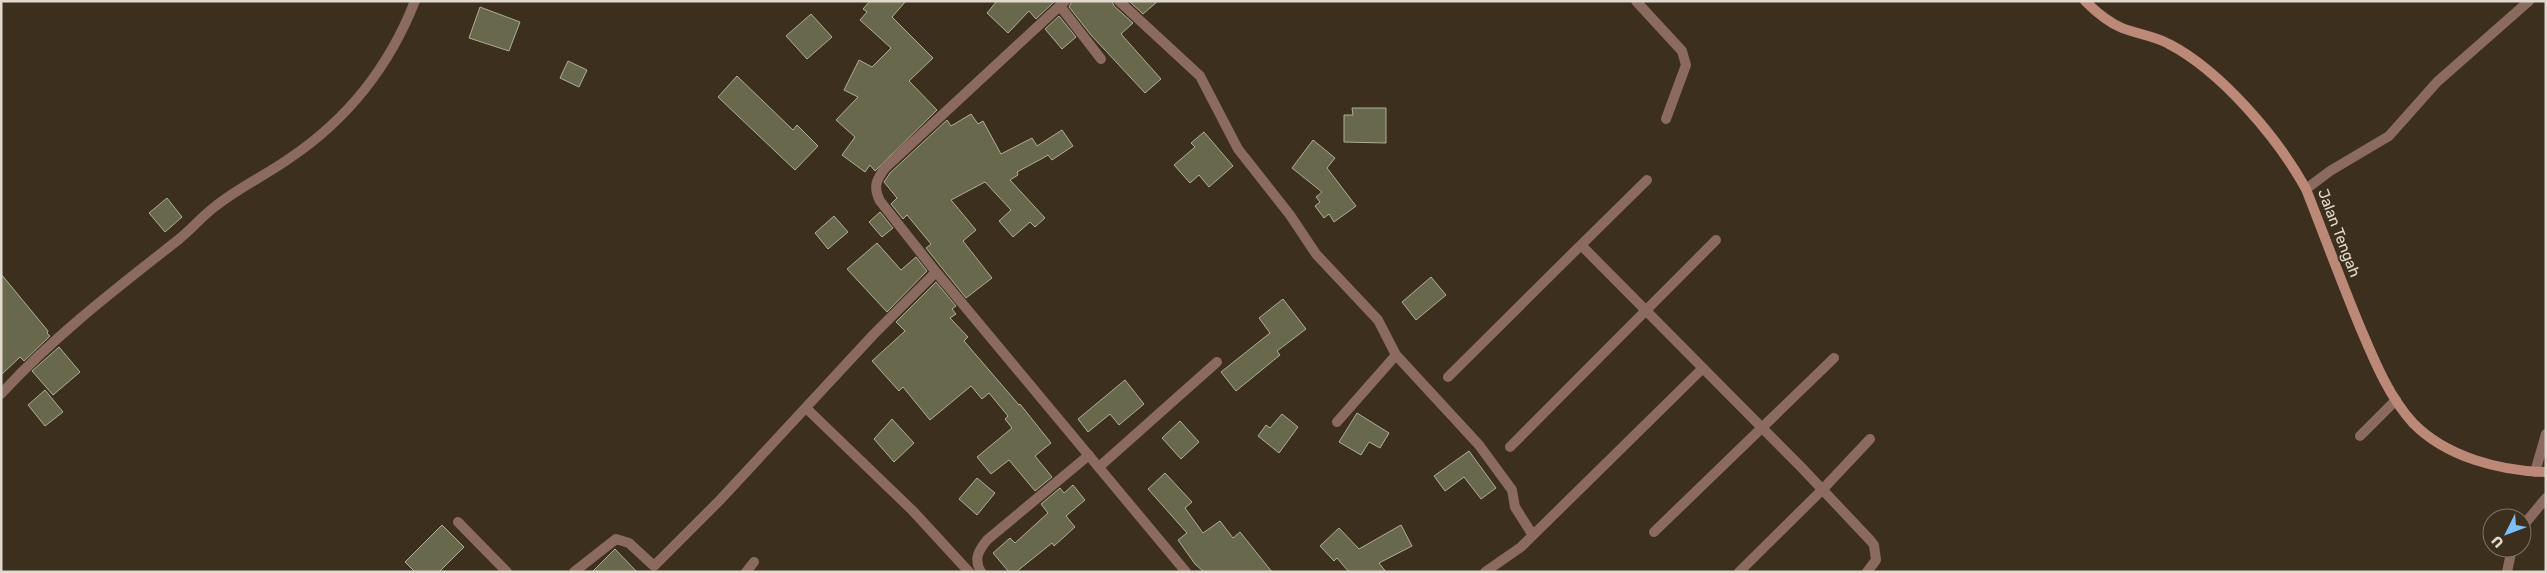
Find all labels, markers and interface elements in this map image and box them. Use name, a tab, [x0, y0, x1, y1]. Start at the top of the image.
street label: Jalan Tengah	[2314, 186, 2364, 280]
north arrow	[2482, 508, 2532, 558]
text: U	[2488, 532, 2507, 551]

